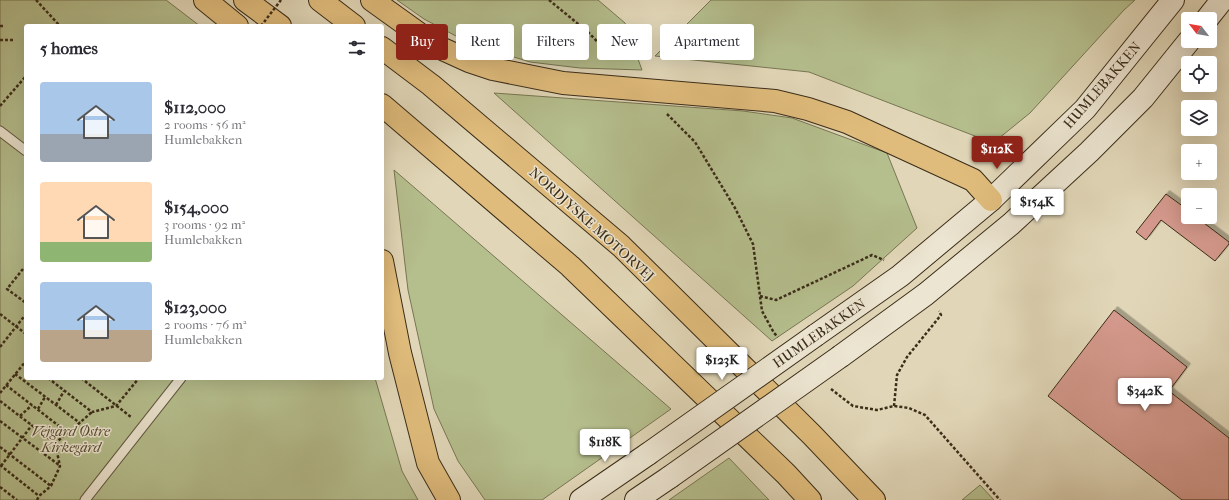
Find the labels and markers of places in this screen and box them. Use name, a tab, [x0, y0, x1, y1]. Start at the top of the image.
pin: $112K	[969, 136, 1025, 170]
pin: $154K	[1009, 189, 1065, 223]
pin: $123K	[694, 347, 750, 381]
pin: $342K	[1117, 378, 1173, 412]
pin: $118K	[577, 429, 633, 463]

